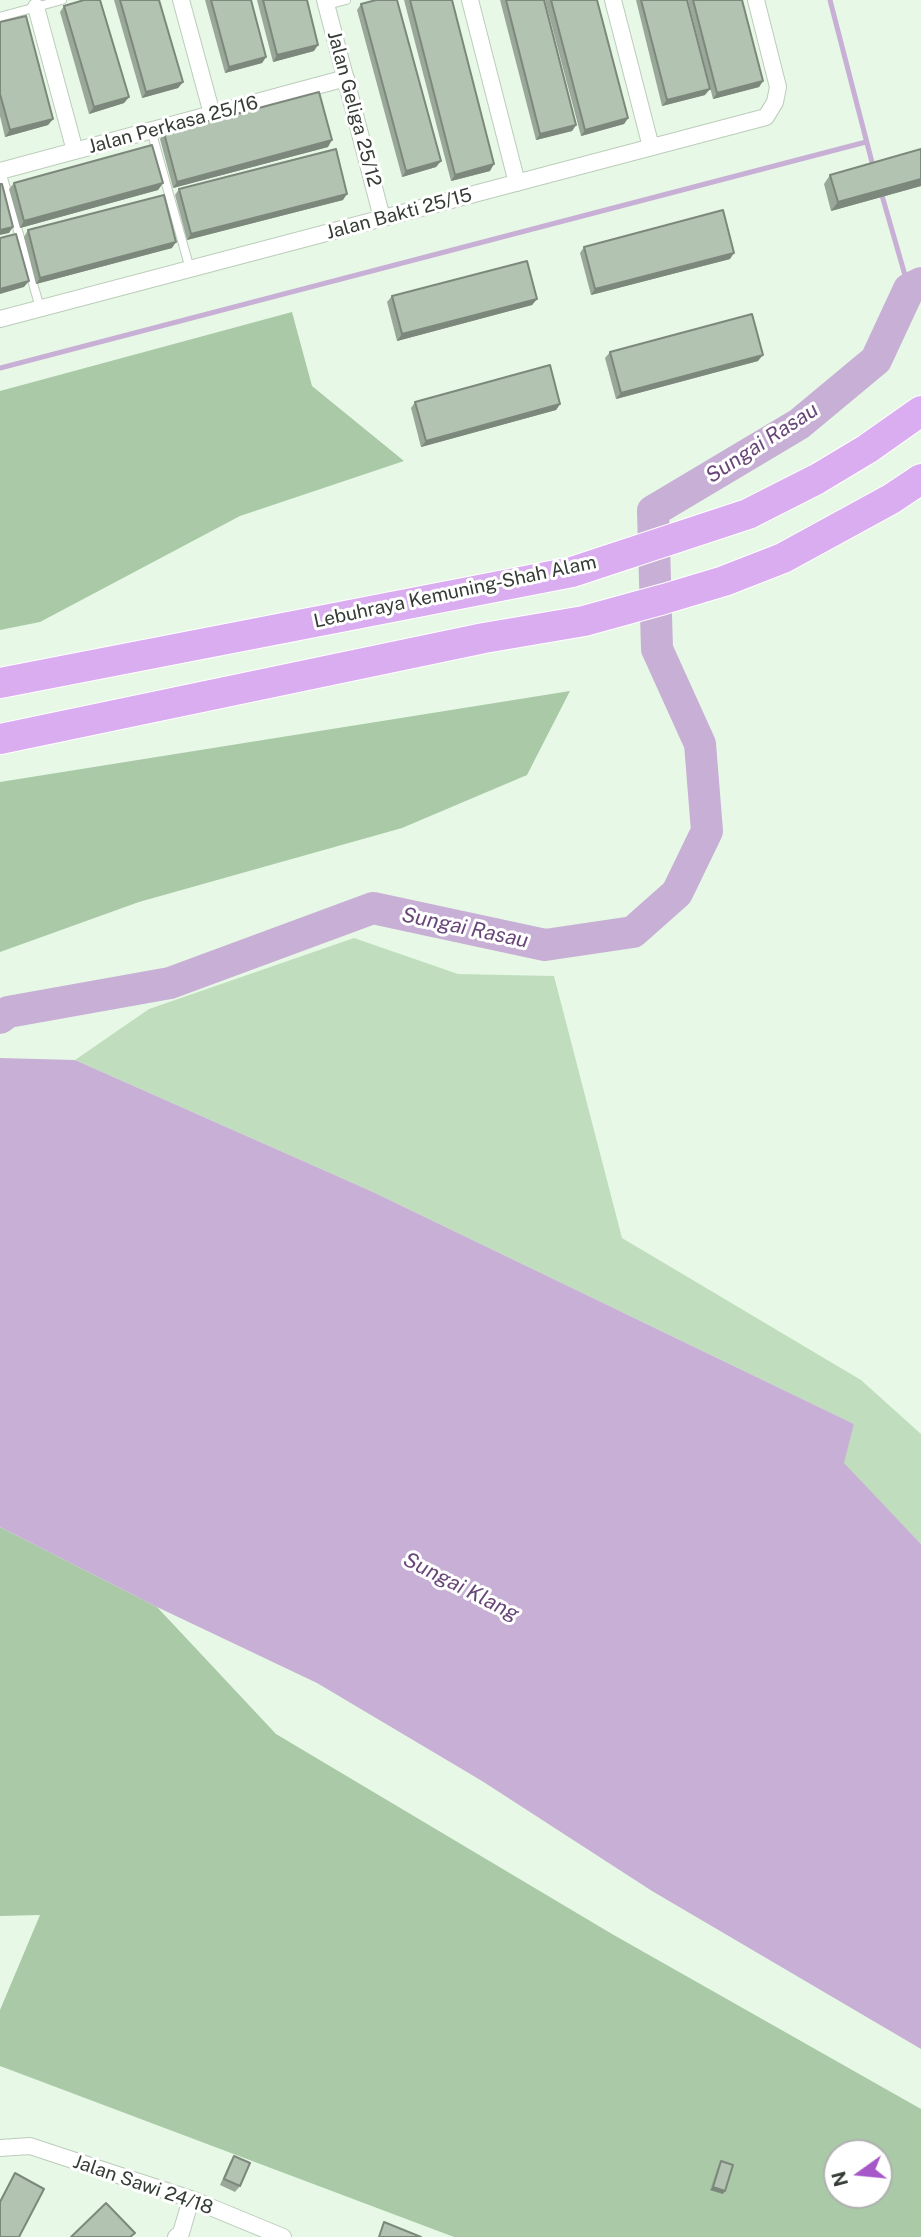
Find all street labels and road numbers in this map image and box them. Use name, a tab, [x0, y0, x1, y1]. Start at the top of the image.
street label: Jalan Geliga 25/12	[322, 29, 386, 189]
street label: Jalan Perkasa 25/16	[85, 91, 261, 159]
street label: Jalan Bakti 25/15	[324, 184, 474, 244]
street label: Lebuhraya Kemuning-Shah Alam	[312, 551, 598, 633]
street label: Jalan Sawi 24/18	[70, 2150, 216, 2220]

